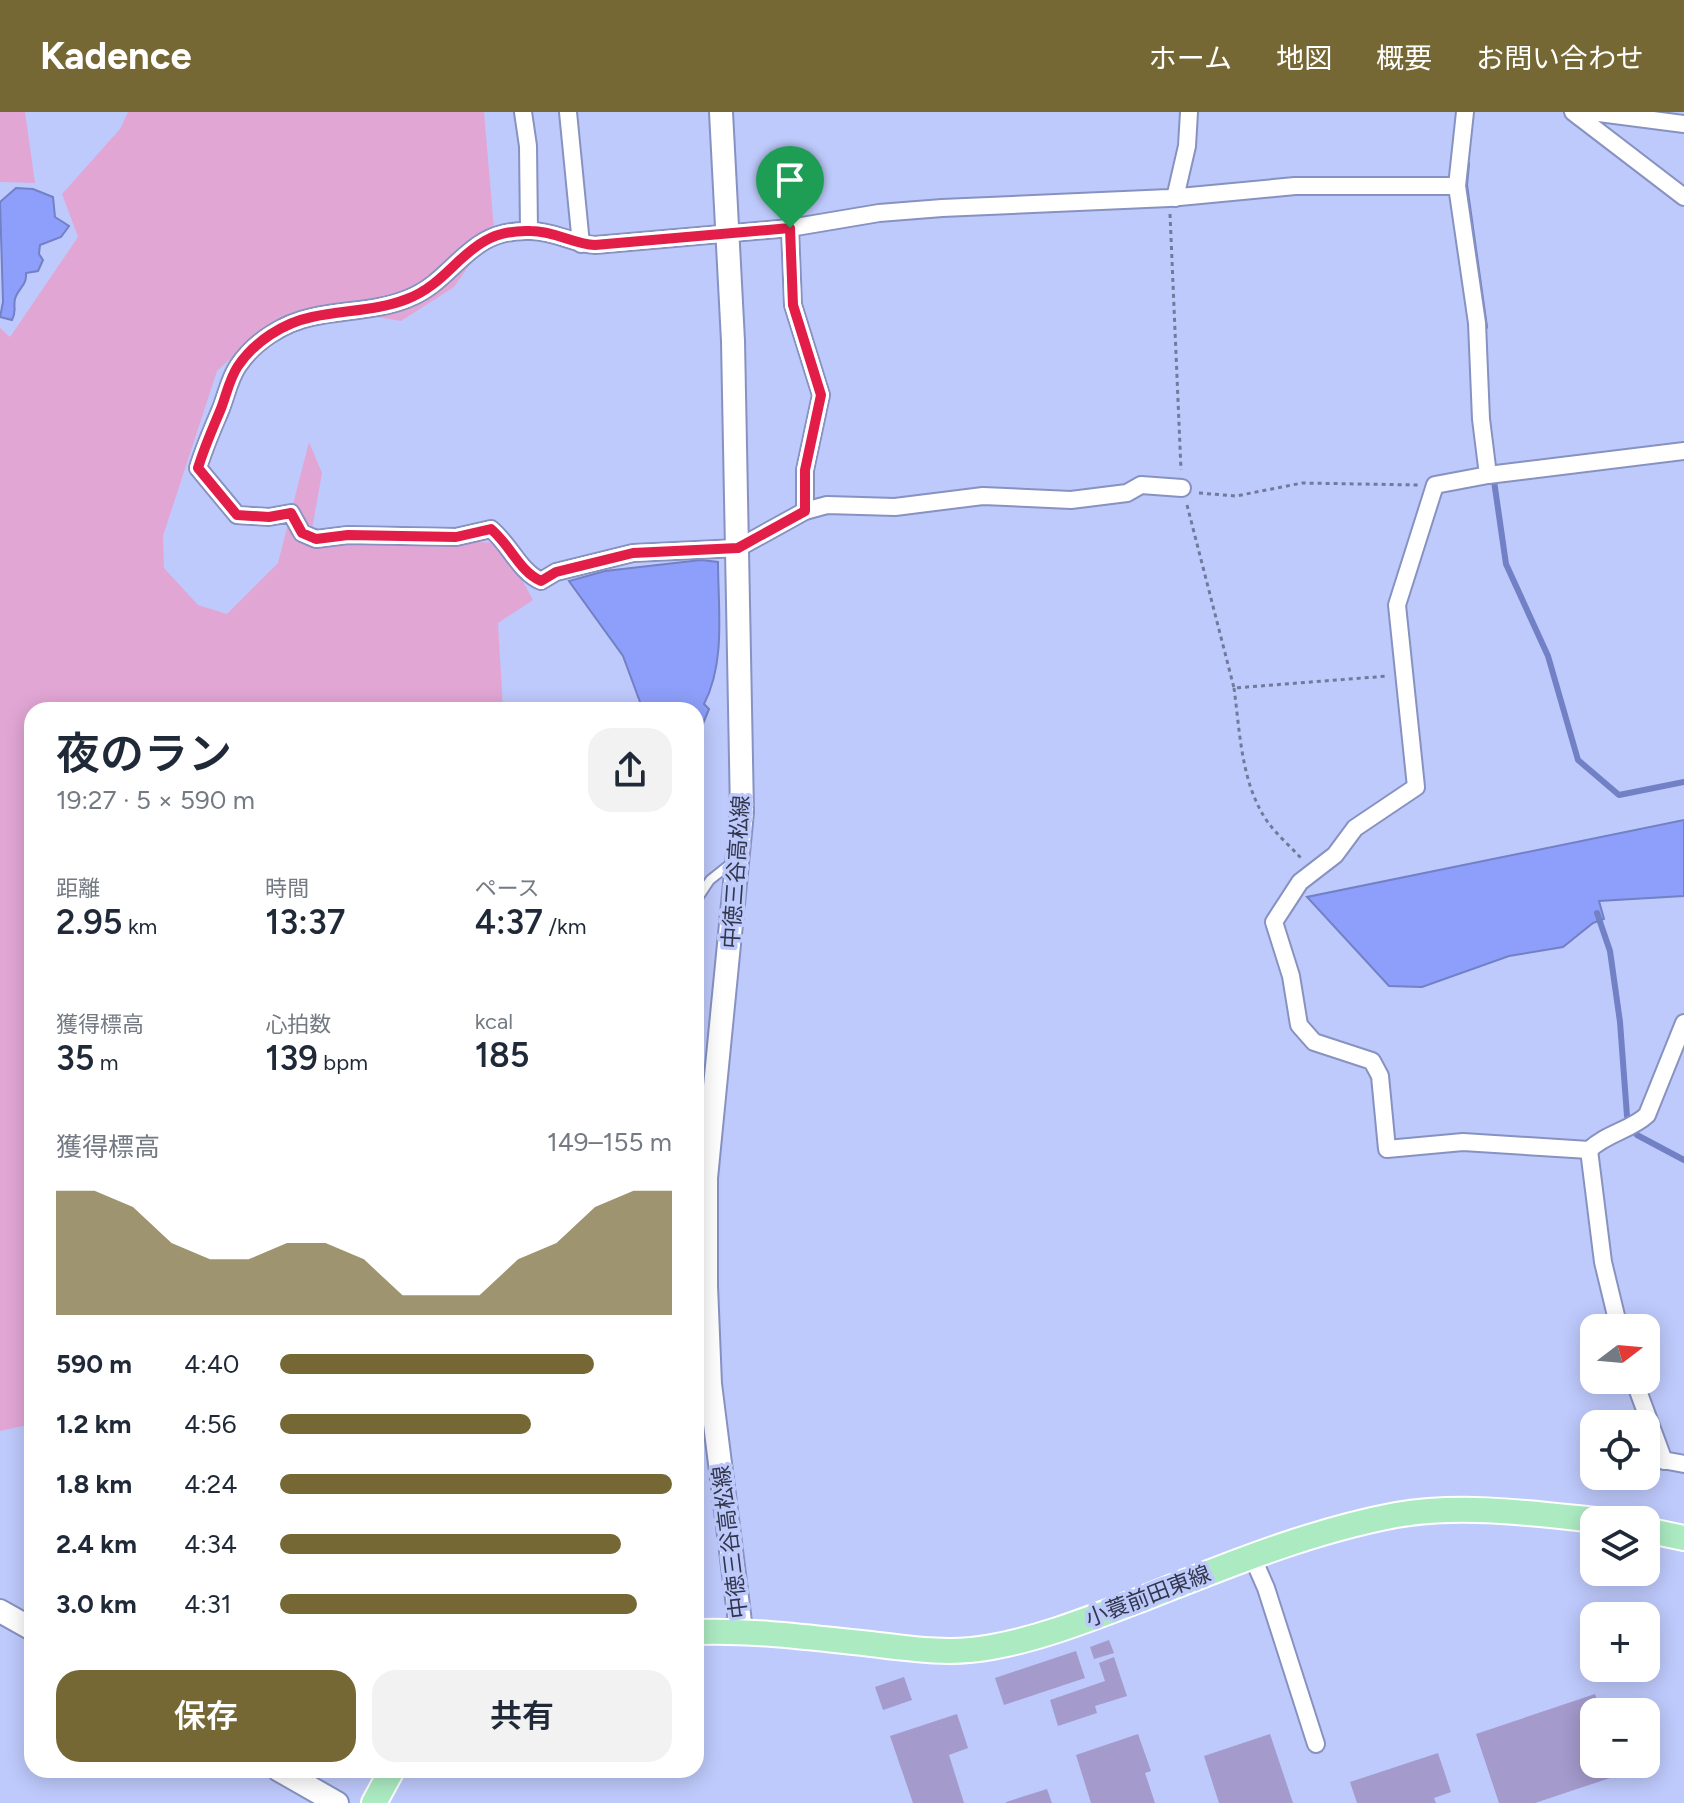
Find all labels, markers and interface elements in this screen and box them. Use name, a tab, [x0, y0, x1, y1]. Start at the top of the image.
text: Kadence	[40, 33, 191, 79]
text: ホーム	[1149, 41, 1232, 75]
text: 地図	[1276, 41, 1332, 75]
text: 概要	[1376, 41, 1432, 75]
text: お問い合わせ	[1476, 41, 1644, 75]
pin	[756, 146, 824, 228]
icon: arrive	[768, 158, 812, 202]
text: 夜のラン	[56, 727, 232, 780]
button: share	[588, 728, 672, 812]
text: 19:27 · 5 × 590 m	[56, 784, 255, 816]
street label: 中徳三谷高松線	[717, 794, 755, 950]
text: 距離	[56, 875, 100, 902]
text: 時間	[265, 875, 309, 902]
text: ペース	[475, 875, 540, 902]
text: 2.95	[56, 902, 122, 943]
text: 13:37	[265, 902, 345, 943]
text: 4:37	[475, 902, 543, 943]
text: km	[122, 913, 157, 940]
text: /km	[543, 913, 586, 940]
text: kcal	[475, 1008, 513, 1035]
text: 獲得標高	[56, 1011, 144, 1038]
text: 心拍数	[265, 1011, 331, 1038]
text: 185	[475, 1035, 529, 1076]
text: 35	[56, 1038, 94, 1079]
text: 139	[265, 1038, 318, 1079]
text: m	[94, 1049, 119, 1076]
text: bpm	[318, 1049, 368, 1076]
text: 149–155 m	[547, 1126, 672, 1158]
text: 獲得標高	[56, 1131, 160, 1163]
north arrow	[1580, 1314, 1660, 1394]
map controls	[1580, 1314, 1660, 1778]
text: 590 m	[56, 1348, 132, 1380]
text: 4:40	[184, 1348, 240, 1380]
text: 1.2 km	[56, 1408, 131, 1440]
text: 4:56	[184, 1408, 236, 1440]
button: locate	[1580, 1410, 1660, 1490]
street label: 中徳三谷高松線	[707, 1464, 753, 1620]
text: 1.8 km	[56, 1468, 132, 1500]
text: 4:24	[184, 1468, 237, 1500]
button: layers	[1580, 1506, 1660, 1586]
text: 2.4 km	[56, 1528, 137, 1560]
text: 4:34	[184, 1528, 237, 1560]
street label: 小蓑前田東線	[1082, 1560, 1214, 1632]
text: 3.0 km	[56, 1588, 137, 1620]
text: 4:31	[184, 1588, 232, 1620]
button: +	[1580, 1602, 1660, 1682]
button: 保存	[56, 1670, 356, 1762]
button: 共有	[372, 1670, 672, 1762]
button: −	[1580, 1698, 1660, 1778]

